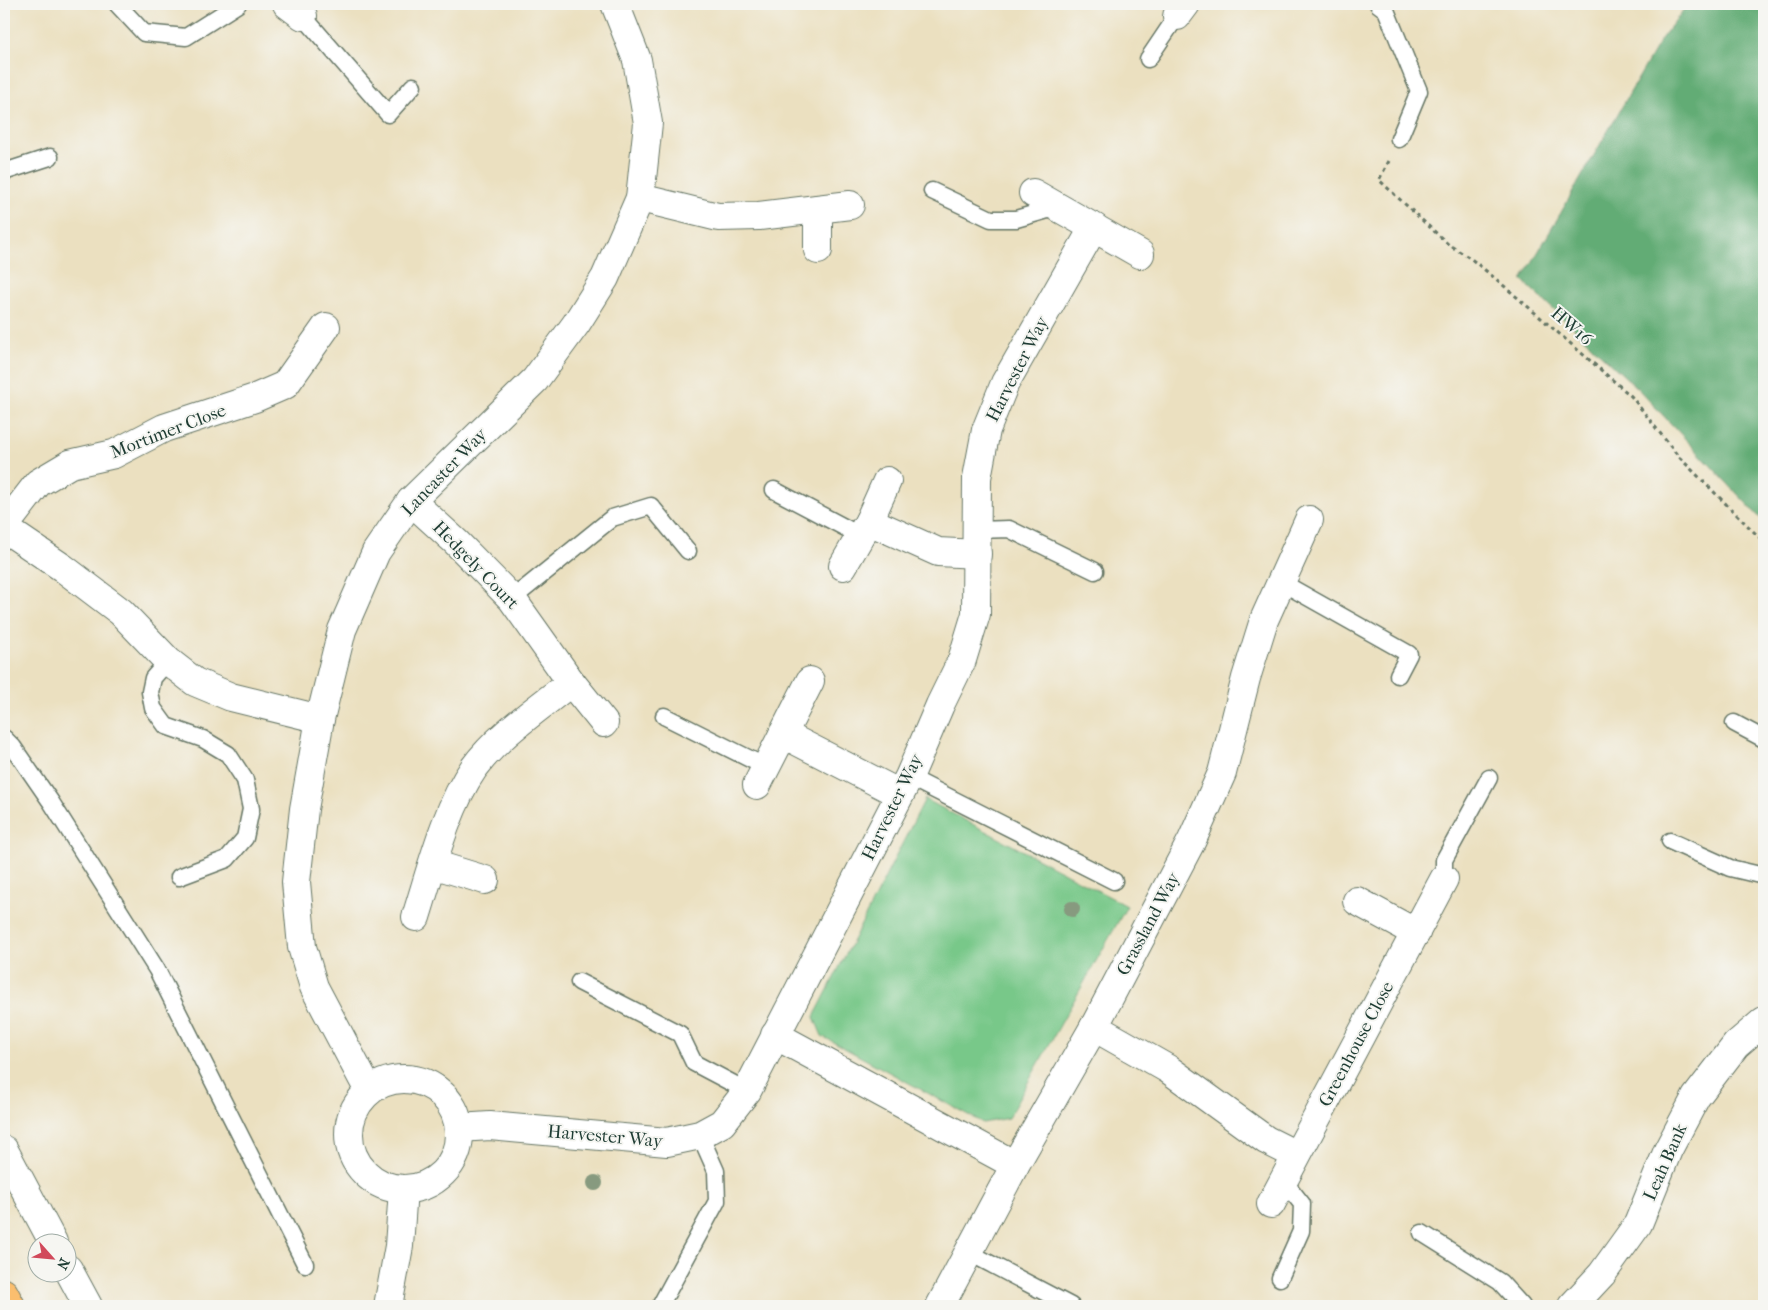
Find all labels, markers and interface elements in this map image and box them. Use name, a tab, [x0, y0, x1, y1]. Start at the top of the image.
street label: HW16	[1547, 303, 1597, 350]
street label: Harvester Way	[982, 312, 1054, 425]
street label: Mortimer Close	[108, 400, 229, 463]
street label: Lancaster Way	[397, 423, 492, 520]
street label: Hedgely Court	[428, 517, 523, 614]
street label: Harvester Way	[858, 750, 928, 864]
street label: Grassland Way	[1113, 868, 1185, 979]
street label: Greenhouse Close	[1315, 978, 1398, 1110]
street label: Leah Bank	[1639, 1120, 1692, 1204]
street label: Harvester Way	[547, 1121, 665, 1152]
north arrow	[28, 1232, 78, 1282]
text: N	[53, 1255, 73, 1273]

